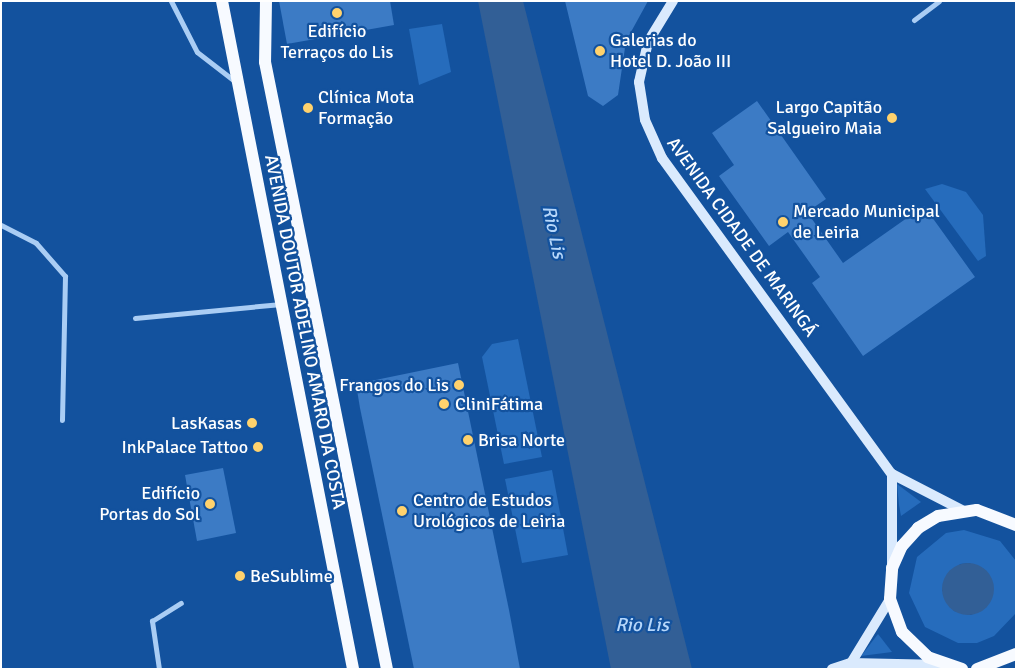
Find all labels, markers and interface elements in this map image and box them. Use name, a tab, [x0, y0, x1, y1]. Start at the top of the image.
marker: Edifício Terraços do Lis	[331, 7, 343, 19]
place label: Edifício Terraços do Lis	[281, 21, 393, 64]
place label: Galerias do Hotel D. João III	[610, 30, 731, 72]
marker: Galerias do Hotel D. João III	[594, 45, 606, 57]
place label: Clínica Mota Formação	[318, 87, 414, 130]
place label: Largo Capitão Salgueiro Maia	[767, 97, 882, 140]
marker: Clínica Mota Formação	[302, 102, 314, 114]
marker: Largo Capitão Salgueiro Maia	[886, 112, 898, 124]
street label: AVENIDA CIDADE DE MARINGÁ	[662, 133, 822, 341]
street label: AVENIDA DOUTOR ADELINO AMARO DA COSTA	[260, 153, 350, 511]
place label: Mercado Municipal de Leiria	[793, 201, 940, 243]
water label: Rio Lis	[536, 203, 570, 261]
marker: Mercado Municipal de Leiria	[777, 216, 789, 228]
place label: Frangos do Lis	[339, 374, 449, 396]
marker: Frangos do Lis	[453, 379, 465, 391]
place label: CliniFátima	[455, 393, 543, 415]
marker: CliniFátima	[437, 397, 451, 411]
place label: LasKasas	[171, 412, 242, 434]
marker: LasKasas	[246, 417, 258, 429]
place label: Brisa Norte	[478, 429, 565, 451]
marker: Brisa Norte	[462, 434, 474, 446]
place label: InkPalace Tattoo	[122, 436, 248, 458]
marker: InkPalace Tattoo	[252, 441, 264, 453]
place label: Edifício Portas do Sol	[99, 483, 200, 526]
place label: Centro de Estudos Urológicos de Leiria	[413, 490, 565, 532]
marker: Edifício Portas do Sol	[204, 498, 216, 510]
marker: Centro de Estudos Urológicos de Leiria	[395, 504, 409, 518]
place label: BeSublime	[250, 565, 333, 587]
marker: BeSublime	[234, 570, 246, 582]
water label: Rio Lis	[615, 615, 669, 637]

